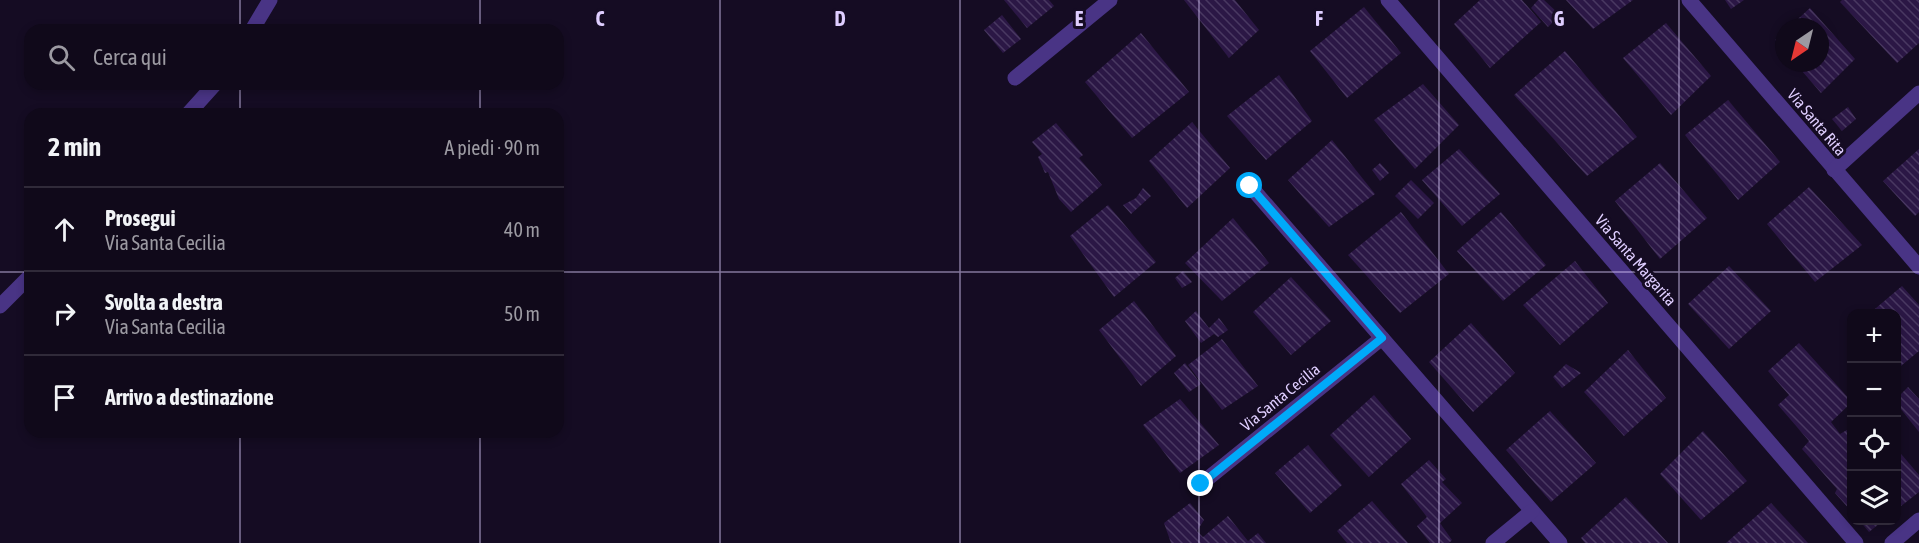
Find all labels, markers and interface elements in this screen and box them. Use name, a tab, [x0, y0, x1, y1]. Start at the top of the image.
text: C	[596, 7, 605, 30]
text: D	[834, 7, 846, 30]
text: E	[1075, 7, 1084, 30]
text: F	[1315, 7, 1323, 30]
text: G	[1554, 7, 1565, 30]
north arrow	[1775, 18, 1829, 72]
search box	[24, 24, 564, 90]
icon: search	[45, 41, 78, 74]
text: Cerca qui	[93, 44, 167, 70]
street label: Via Santa Rita	[1784, 85, 1850, 159]
text: 2 min	[48, 132, 101, 162]
text: A piedi · 90 m	[445, 136, 540, 159]
route start	[1236, 172, 1262, 198]
text: Prosegui	[105, 205, 176, 231]
street label: Via Santa Margarita	[1591, 211, 1680, 310]
icon: ahead	[48, 213, 81, 246]
text: 40 m	[504, 218, 540, 241]
text: Via Santa Cecilia	[105, 231, 226, 254]
text: Svolta a destra	[105, 289, 223, 315]
icon: right	[48, 297, 81, 330]
text: 50 m	[504, 302, 540, 325]
map controls	[1847, 309, 1901, 525]
button: +	[1847, 309, 1901, 363]
text: Via Santa Cecilia	[105, 315, 226, 338]
street label: Via Santa Cecilia	[1237, 360, 1323, 434]
button: −	[1847, 363, 1901, 417]
icon: arrive	[48, 381, 81, 414]
text: Arrivo a destinazione	[105, 384, 274, 410]
button: locate	[1847, 417, 1901, 471]
route end	[1187, 470, 1213, 496]
button: layers	[1847, 471, 1901, 525]

